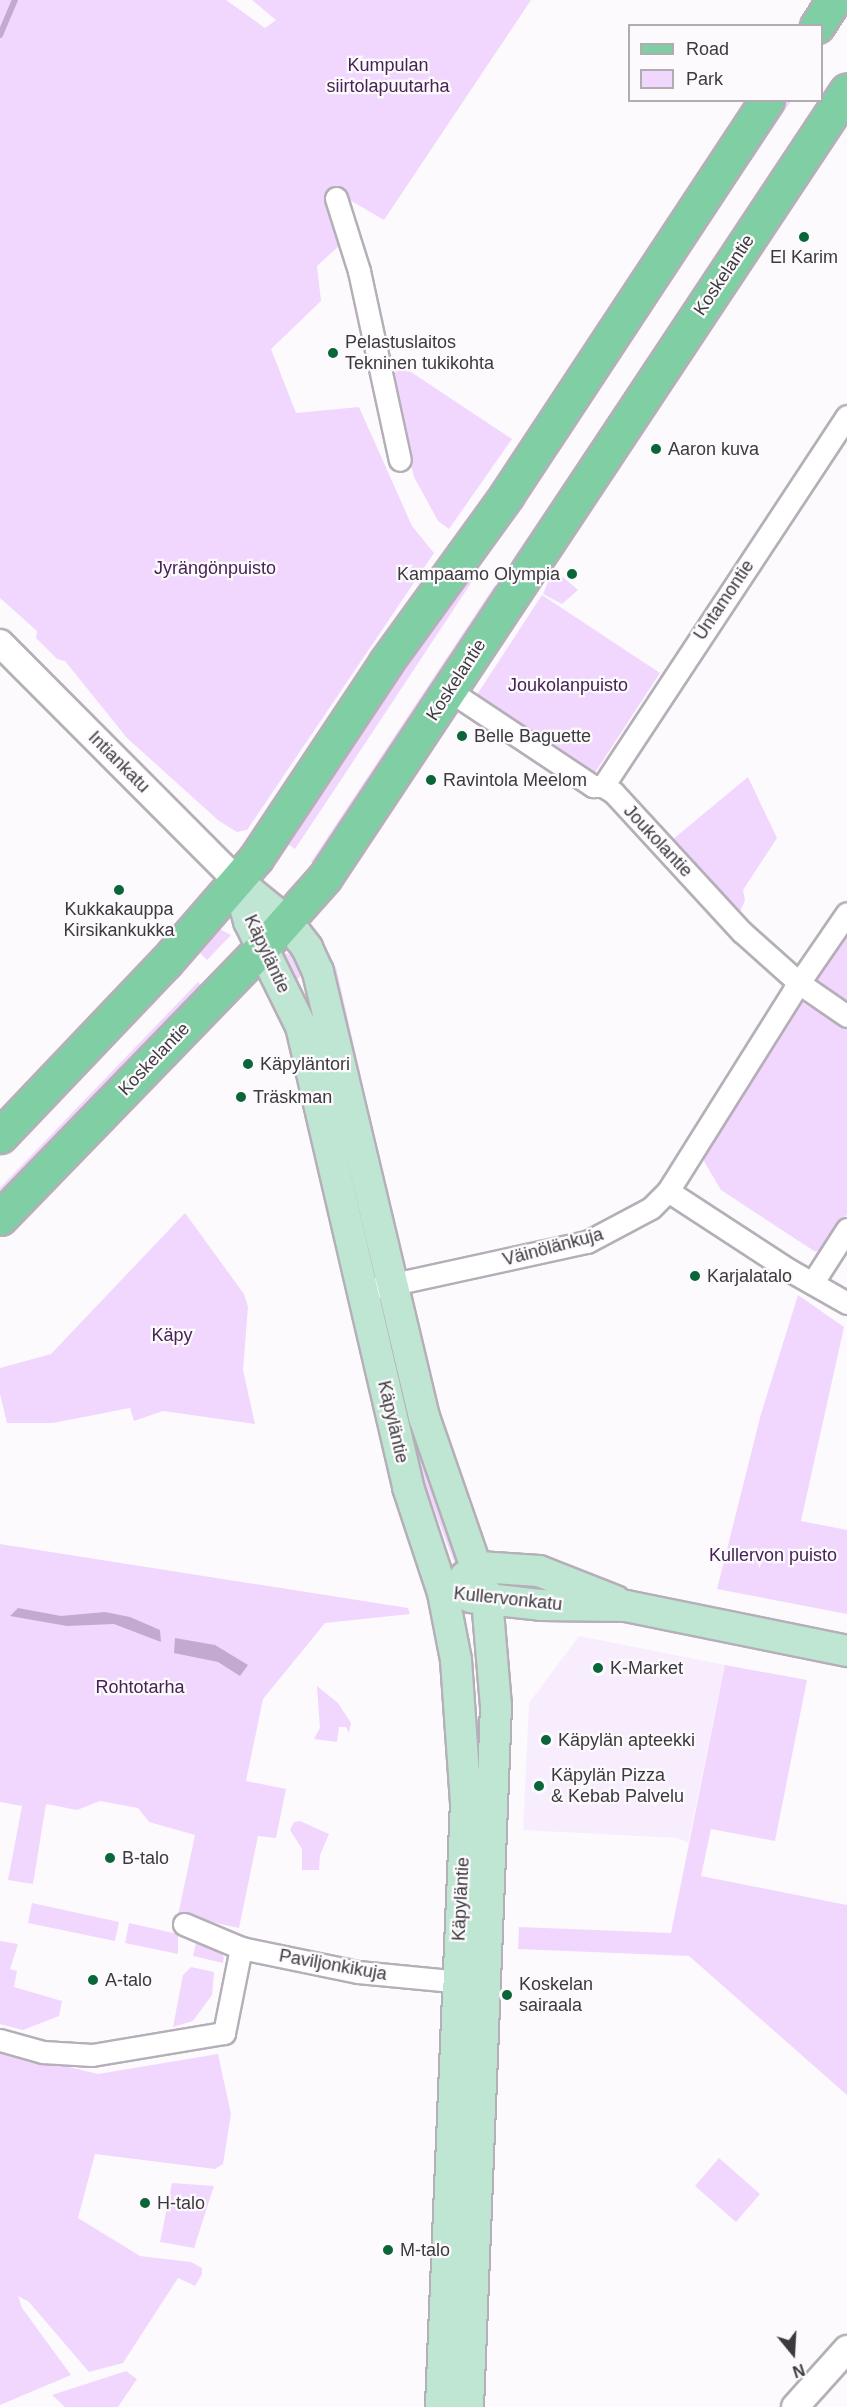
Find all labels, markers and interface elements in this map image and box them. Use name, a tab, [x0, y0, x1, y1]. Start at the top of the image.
legend	[628, 24, 823, 102]
text: Road	[686, 39, 729, 59]
park label: Kumpulan siirtolapuutarha	[326, 55, 450, 98]
text: Park	[686, 69, 723, 89]
street label: Koskelantie	[689, 230, 759, 320]
marker: El Karim	[797, 230, 811, 244]
place label: El Karim	[770, 246, 838, 268]
place label: Pelastuslaitos Tekninen tukikohta	[345, 332, 494, 374]
marker: Pelastuslaitos Tekninen tukikohta	[326, 346, 340, 360]
place label: Aaron kuva	[668, 438, 759, 460]
marker: Aaron kuva	[649, 442, 663, 456]
street label: Untamontie	[689, 556, 759, 644]
park label: Jyrängönpuisto	[154, 557, 276, 579]
place label: Kampaamo Olympia	[397, 563, 560, 585]
marker: Kampaamo Olympia	[565, 567, 579, 581]
street label: Koskelantie	[422, 635, 490, 725]
park label: Joukolanpuisto	[508, 674, 628, 696]
place label: Belle Baguette	[474, 725, 591, 747]
street label: Intiankatu	[84, 727, 154, 797]
marker: Belle Baguette	[455, 729, 469, 743]
place label: Ravintola Meelom	[443, 769, 587, 791]
marker: Ravintola Meelom	[424, 773, 438, 787]
street label: Joukolantie	[619, 800, 697, 882]
marker: Kukkakauppa Kirsikankukka	[112, 883, 126, 897]
place label: Kukkakauppa Kirsikankukka	[63, 899, 175, 942]
street label: Käpyläntie	[239, 911, 295, 997]
street label: Koskelantie	[114, 1018, 194, 1100]
place label: Käpyläntori	[260, 1053, 350, 1075]
marker: Käpyläntori	[241, 1057, 255, 1071]
place label: Träskman	[253, 1086, 332, 1108]
marker: Träskman	[234, 1090, 248, 1104]
street label: Väinölänkuja	[500, 1223, 606, 1271]
place label: Karjalatalo	[707, 1265, 792, 1287]
marker: Karjalatalo	[688, 1269, 702, 1283]
park label: Käpy	[151, 1324, 193, 1346]
street label: Käpyläntie	[373, 1379, 413, 1465]
park label: Kullervon puisto	[709, 1544, 837, 1566]
street label: Kullervonkatu	[453, 1583, 563, 1615]
place label: K-Market	[610, 1657, 683, 1679]
marker: K-Market	[591, 1661, 605, 1675]
park label: Rohtotarha	[95, 1676, 185, 1698]
place label: Käpylän apteekki	[558, 1729, 695, 1751]
marker: Käpylän apteekki	[539, 1733, 553, 1747]
place label: Käpylän Pizza & Kebab Palvelu	[551, 1765, 684, 1808]
marker: Käpylän Pizza & Kebab Palvelu	[532, 1779, 546, 1793]
place label: B-talo	[122, 1847, 169, 1869]
marker: B-talo	[103, 1851, 117, 1865]
street label: Käpyläntie	[448, 1856, 474, 1942]
street label: Paviljonkikuja	[277, 1945, 389, 1985]
place label: A-talo	[105, 1969, 152, 1991]
marker: A-talo	[86, 1973, 100, 1987]
place label: Koskelan sairaala	[519, 1974, 593, 2016]
marker: Koskelan sairaala	[500, 1988, 514, 2002]
place label: H-talo	[157, 2192, 205, 2214]
marker: H-talo	[138, 2196, 152, 2210]
place label: M-talo	[400, 2239, 450, 2261]
marker: M-talo	[381, 2243, 395, 2257]
north arrow	[763, 2323, 823, 2383]
text: N	[791, 2361, 807, 2380]

